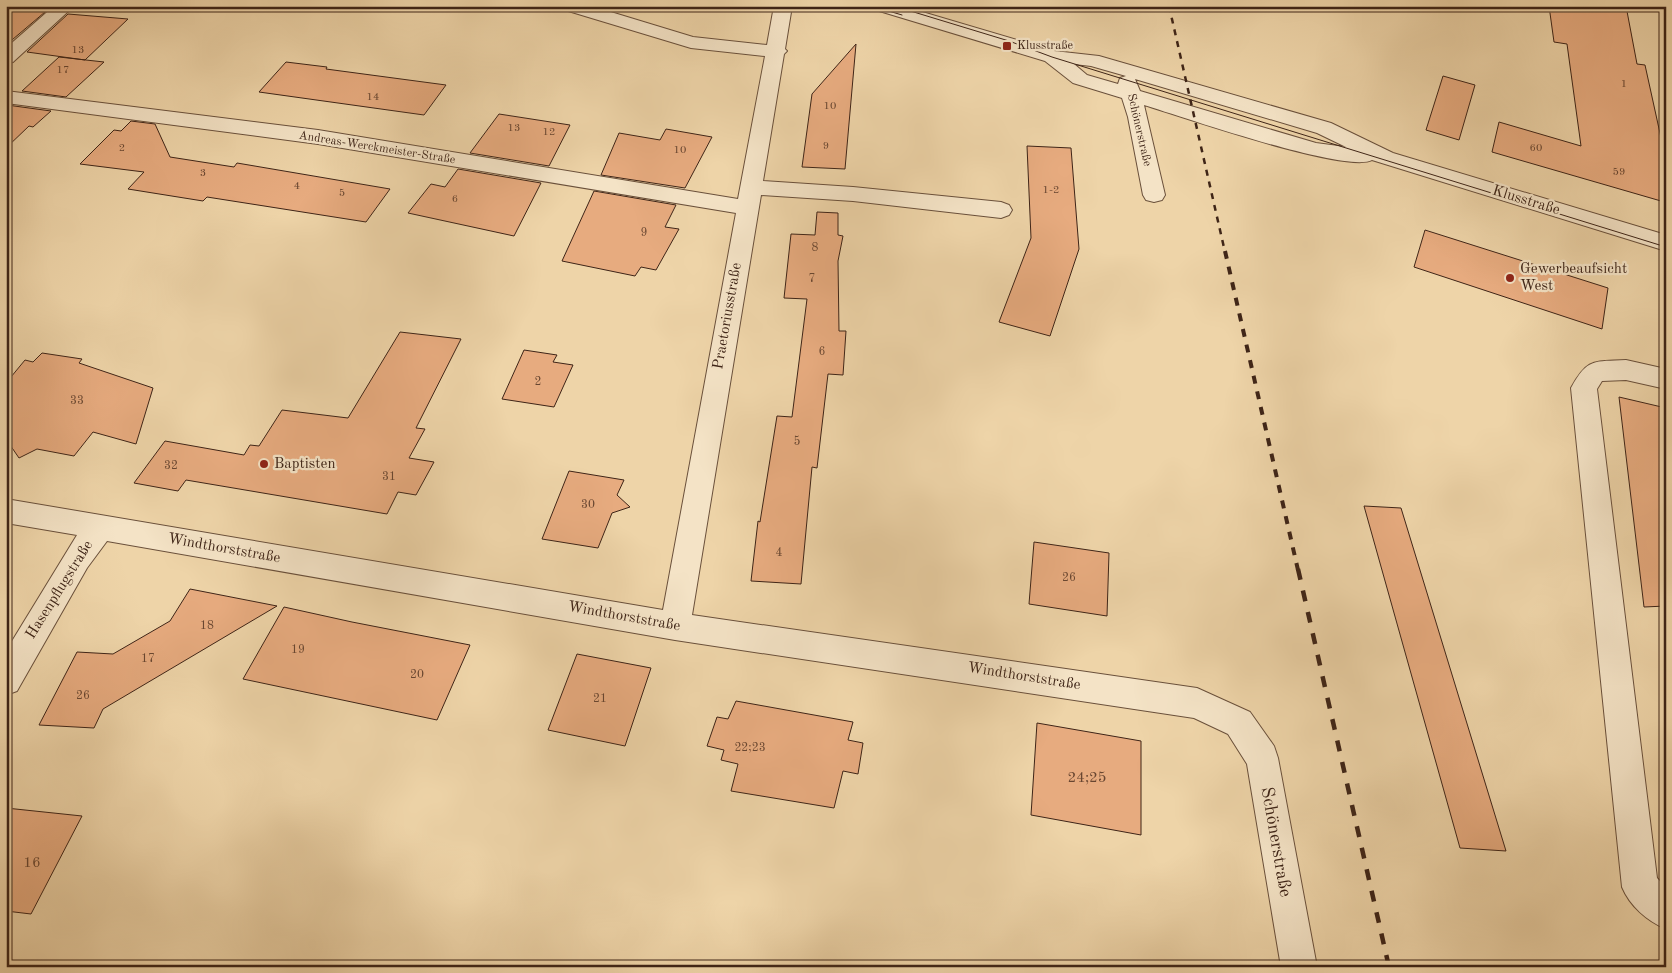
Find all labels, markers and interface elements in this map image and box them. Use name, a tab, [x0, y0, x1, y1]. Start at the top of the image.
marker: Klusstraße	[1001, 40, 1013, 52]
place label: Klusstraße	[1017, 40, 1073, 52]
house number: 13	[72, 45, 84, 56]
house number: 17	[57, 65, 69, 76]
house number: 1	[1621, 79, 1627, 90]
house number: 14	[367, 92, 379, 103]
street label: Schönerstraße	[1125, 93, 1153, 168]
house number: 10	[824, 101, 836, 112]
house number: 13	[508, 123, 520, 134]
house number: 12	[543, 127, 555, 138]
street label: Andreas-Werckmeister-Straße	[298, 130, 457, 166]
house number: 9	[823, 141, 829, 152]
house number: 2	[119, 143, 125, 154]
house number: 60	[1530, 143, 1542, 154]
house number: 10	[674, 145, 686, 156]
house number: 59	[1613, 167, 1625, 178]
house number: 3	[200, 168, 206, 179]
house number: 4	[294, 181, 300, 192]
street label: Klusstraße	[1490, 184, 1562, 218]
house number: 1-2	[1043, 185, 1059, 196]
house number: 5	[339, 188, 345, 199]
house number: 6	[452, 194, 458, 205]
house number: 9	[641, 227, 647, 239]
house number: 8	[812, 242, 819, 254]
street label: Praetoriusstraße	[711, 261, 745, 371]
place label: Gewerbeaufsicht West	[1520, 262, 1627, 294]
marker: Gewerbeaufsicht West	[1504, 272, 1516, 284]
house number: 7	[809, 273, 815, 285]
house number: 6	[819, 346, 826, 358]
house number: 2	[535, 376, 541, 388]
house number: 33	[70, 395, 84, 407]
house number: 5	[794, 435, 801, 448]
place label: Baptisten	[274, 457, 336, 472]
marker: Baptisten	[258, 458, 270, 470]
house number: 32	[164, 460, 178, 472]
house number: 31	[382, 471, 396, 483]
house number: 30	[581, 499, 595, 511]
street label: Windthorststraße	[166, 532, 282, 566]
street label: Hasenpflugstraße	[24, 538, 96, 642]
house number: 4	[776, 547, 783, 559]
house number: 26	[1062, 572, 1076, 584]
street label: Windthorststraße	[566, 600, 682, 634]
house number: 18	[200, 620, 214, 632]
house number: 19	[291, 644, 305, 656]
house number: 17	[141, 653, 155, 665]
street label: Windthorststraße	[966, 661, 1082, 693]
house number: 20	[410, 669, 424, 681]
house number: 26	[76, 690, 90, 702]
house number: 21	[593, 693, 607, 705]
house number: 22;23	[734, 742, 766, 754]
house number: 24;25	[1067, 771, 1107, 786]
street label: Schönerstraße	[1257, 786, 1295, 898]
house number: 16	[23, 856, 41, 871]

